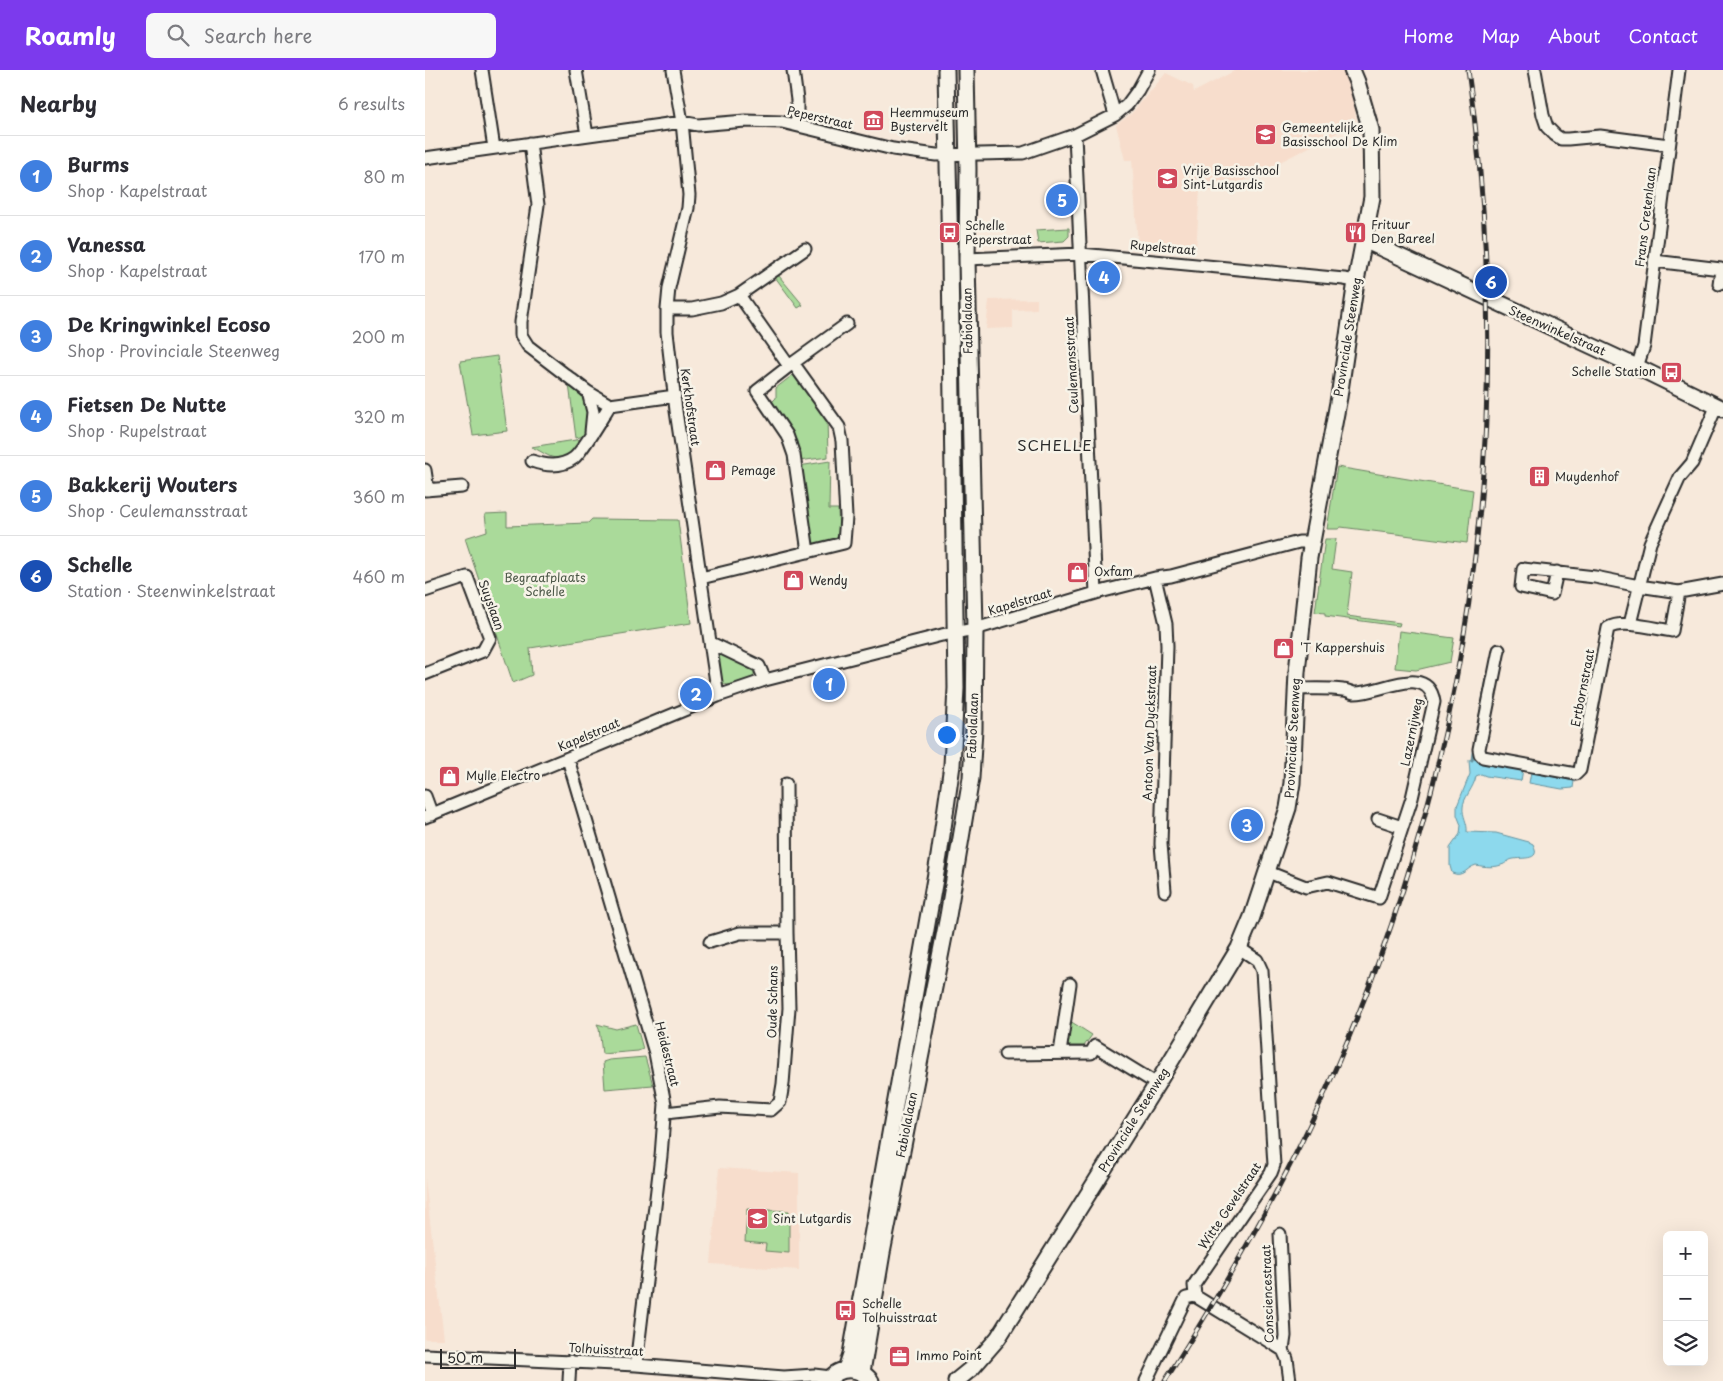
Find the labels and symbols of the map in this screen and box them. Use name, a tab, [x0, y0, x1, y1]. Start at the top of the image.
street label: Peperstraat	[786, 101, 855, 133]
place label: Heemmuseum Bystervelt	[890, 103, 969, 135]
museum icon: Heemmuseum Bystervelt	[862, 108, 886, 132]
place label: Gemeentelijke Basisschool De Klim	[1282, 118, 1397, 150]
school or university icon: Gemeentelijke Basisschool De Klim	[1254, 123, 1278, 147]
place label: Vrije Basisschool Sint-Lutgardis	[1183, 161, 1279, 193]
school or university icon: Vrije Basisschool Sint-Lutgardis	[1155, 166, 1179, 190]
street label: Frans Cretenlaan	[1630, 166, 1660, 268]
pin: 5	[1046, 181, 1078, 219]
place label: Frituur Den Bareel	[1371, 215, 1435, 247]
place label: Schelle Peperstraat	[965, 216, 1032, 248]
restaurant icon: Frituur Den Bareel	[1343, 220, 1367, 244]
bus stop icon: Schelle Peperstraat	[937, 221, 961, 245]
street label: Rupelstraat	[1129, 235, 1197, 259]
pin: 4	[1088, 258, 1120, 296]
pin: 6	[1475, 263, 1507, 301]
street label: Provinciale Steenweg	[1329, 276, 1365, 398]
street label: Fabiolalaan	[957, 287, 977, 355]
street label: Steenwinkelstraat	[1506, 301, 1609, 360]
street label: Ceulemansstraat	[1059, 316, 1083, 414]
bus stop icon: Schelle Station	[1660, 360, 1684, 384]
place label: Schelle Station	[1571, 362, 1656, 380]
street label: Kerkhofstraat	[677, 367, 705, 447]
district label: SCHELLE	[1017, 433, 1093, 456]
shop icon: Pemage	[703, 459, 727, 483]
place label: Pemage	[731, 461, 776, 479]
building icon: Muydenhof	[1527, 465, 1551, 489]
place label: Muydenhof	[1555, 467, 1620, 485]
shop icon: Oxfam	[1066, 560, 1090, 584]
place label: Oxfam	[1094, 562, 1133, 580]
park label: Begraafplaats Schelle	[504, 568, 586, 600]
shop icon: Wendy	[781, 569, 805, 593]
place label: Wendy	[809, 571, 848, 589]
street label: Suyslaan	[475, 577, 509, 632]
street label: Kapelstraat	[986, 583, 1054, 619]
shop icon: 'T Kappershuis	[1272, 636, 1296, 660]
place label: 'T Kappershuis	[1300, 638, 1385, 656]
street label: Ertbornstraat	[1566, 647, 1598, 728]
pin: 1	[813, 665, 845, 703]
street label: Antoon Van Dyckstraat	[1138, 665, 1160, 801]
pin: 2	[680, 675, 712, 713]
street label: Provinciale Steenweg	[1280, 677, 1304, 799]
street label: Fabiolalaan	[962, 692, 982, 760]
street label: Lazernijweg	[1396, 696, 1426, 767]
street label: Kapelstraat	[555, 713, 622, 755]
your location	[934, 722, 960, 748]
shop icon: Mylle Electro	[438, 764, 462, 788]
place label: Mylle Electro	[466, 766, 540, 784]
pin: 3	[1231, 806, 1263, 844]
street label: Oude Schans	[762, 965, 782, 1039]
street label: Heidestraat	[651, 1019, 685, 1088]
street label: Provinciale Steenweg	[1094, 1064, 1173, 1175]
street label: Fabiolalaan	[891, 1090, 921, 1159]
street label: Witte Gevelstraat	[1193, 1158, 1265, 1253]
school or university icon: Sint Lutgardis	[745, 1207, 769, 1231]
place label: Sint Lutgardis	[773, 1209, 852, 1227]
street label: Consciencestraat	[1256, 1244, 1278, 1344]
place label: Schelle Tolhuisstraat	[862, 1294, 937, 1326]
bus stop icon: Schelle Tolhuisstraat	[834, 1299, 858, 1323]
street label: Tolhuisstraat	[568, 1338, 644, 1360]
office icon: Immo Point	[888, 1344, 912, 1368]
scale bar	[440, 1346, 516, 1369]
place label: Immo Point	[916, 1346, 982, 1364]

